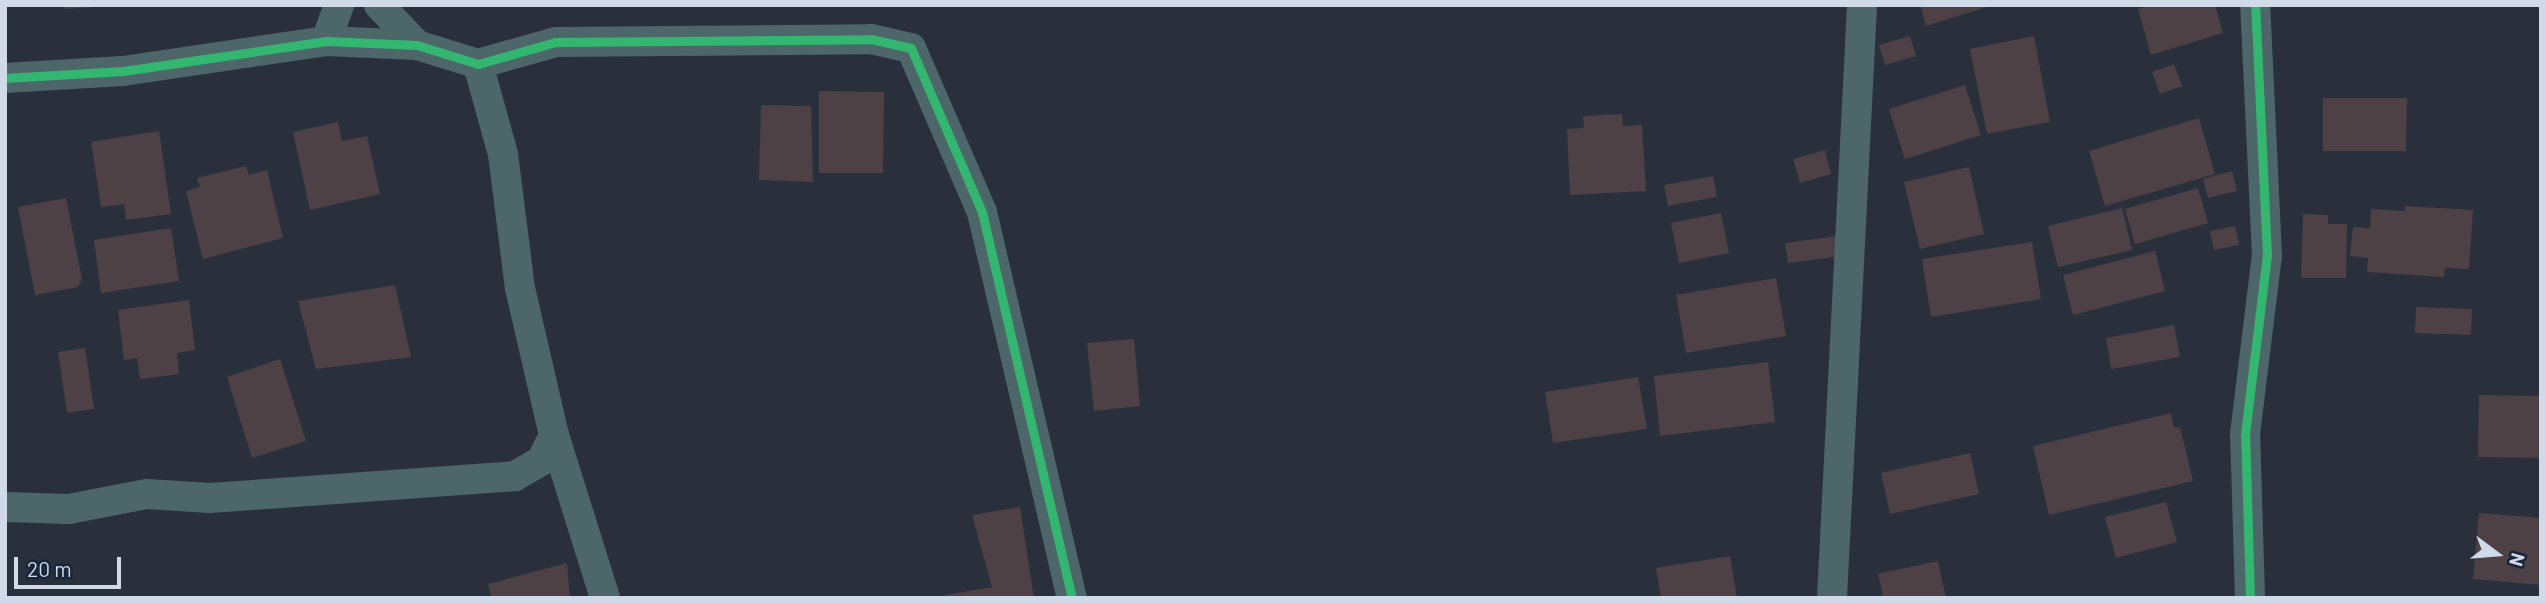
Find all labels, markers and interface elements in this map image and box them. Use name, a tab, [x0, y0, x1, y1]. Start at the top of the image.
north arrow	[2462, 519, 2532, 589]
scale bar	[18, 544, 124, 588]
text: N	[2505, 551, 2530, 569]
text: 20 m	[27, 556, 72, 581]

